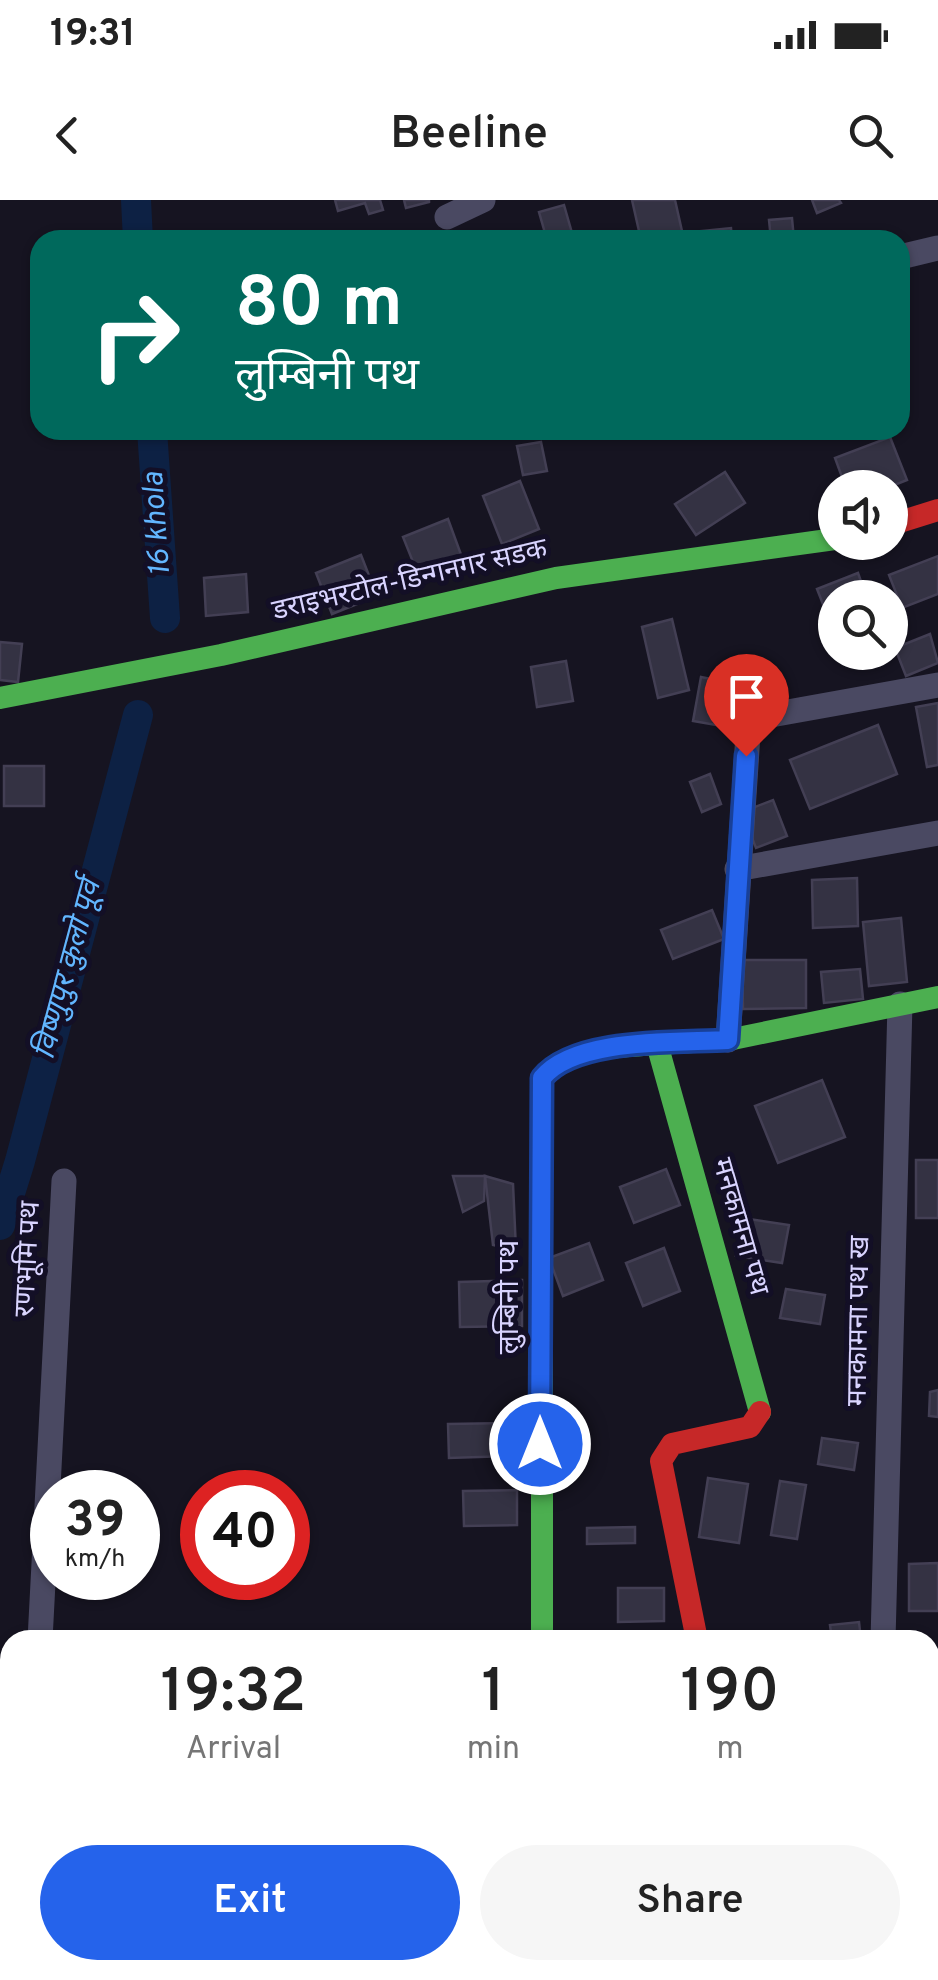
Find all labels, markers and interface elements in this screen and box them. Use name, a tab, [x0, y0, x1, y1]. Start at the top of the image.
text: 19:31	[50, 11, 136, 60]
text: Beeline	[390, 107, 548, 164]
icon: back	[40, 108, 95, 163]
icon: search	[843, 108, 898, 163]
text: 80 m	[235, 262, 403, 351]
icon: right	[70, 270, 200, 400]
text: लुम्बिनी पथ	[235, 349, 419, 406]
water label: 16 khola	[136, 470, 180, 577]
map controls	[818, 470, 908, 670]
button: sound	[818, 470, 908, 560]
street label: डराइभरटोल-डिन्गनगर सडक	[268, 531, 551, 630]
button: search	[818, 580, 908, 670]
pin	[704, 654, 789, 757]
icon: arrive	[719, 669, 774, 724]
water label: विष्णुपुर कुलो पूर्व	[26, 869, 112, 1063]
street label: मनकामना पथ	[702, 1154, 776, 1301]
street label: रणभूमि पथ	[7, 1199, 50, 1318]
street label: मनकामना पथ ख	[841, 1234, 880, 1407]
street label: लुम्बिनी पथ	[492, 1239, 529, 1354]
position arrow	[488, 1392, 592, 1496]
speed limit sign: 40	[180, 1470, 310, 1600]
text: 39	[65, 1491, 125, 1554]
text: km/h	[65, 1544, 125, 1576]
text: 19:32	[160, 1657, 306, 1733]
text: 1	[482, 1657, 505, 1733]
text: 190	[680, 1657, 779, 1733]
text: Arrival	[186, 1730, 281, 1770]
text: min	[467, 1730, 520, 1770]
text: m	[716, 1730, 743, 1770]
button: Exit	[40, 1845, 460, 1960]
button: Share	[480, 1845, 900, 1960]

